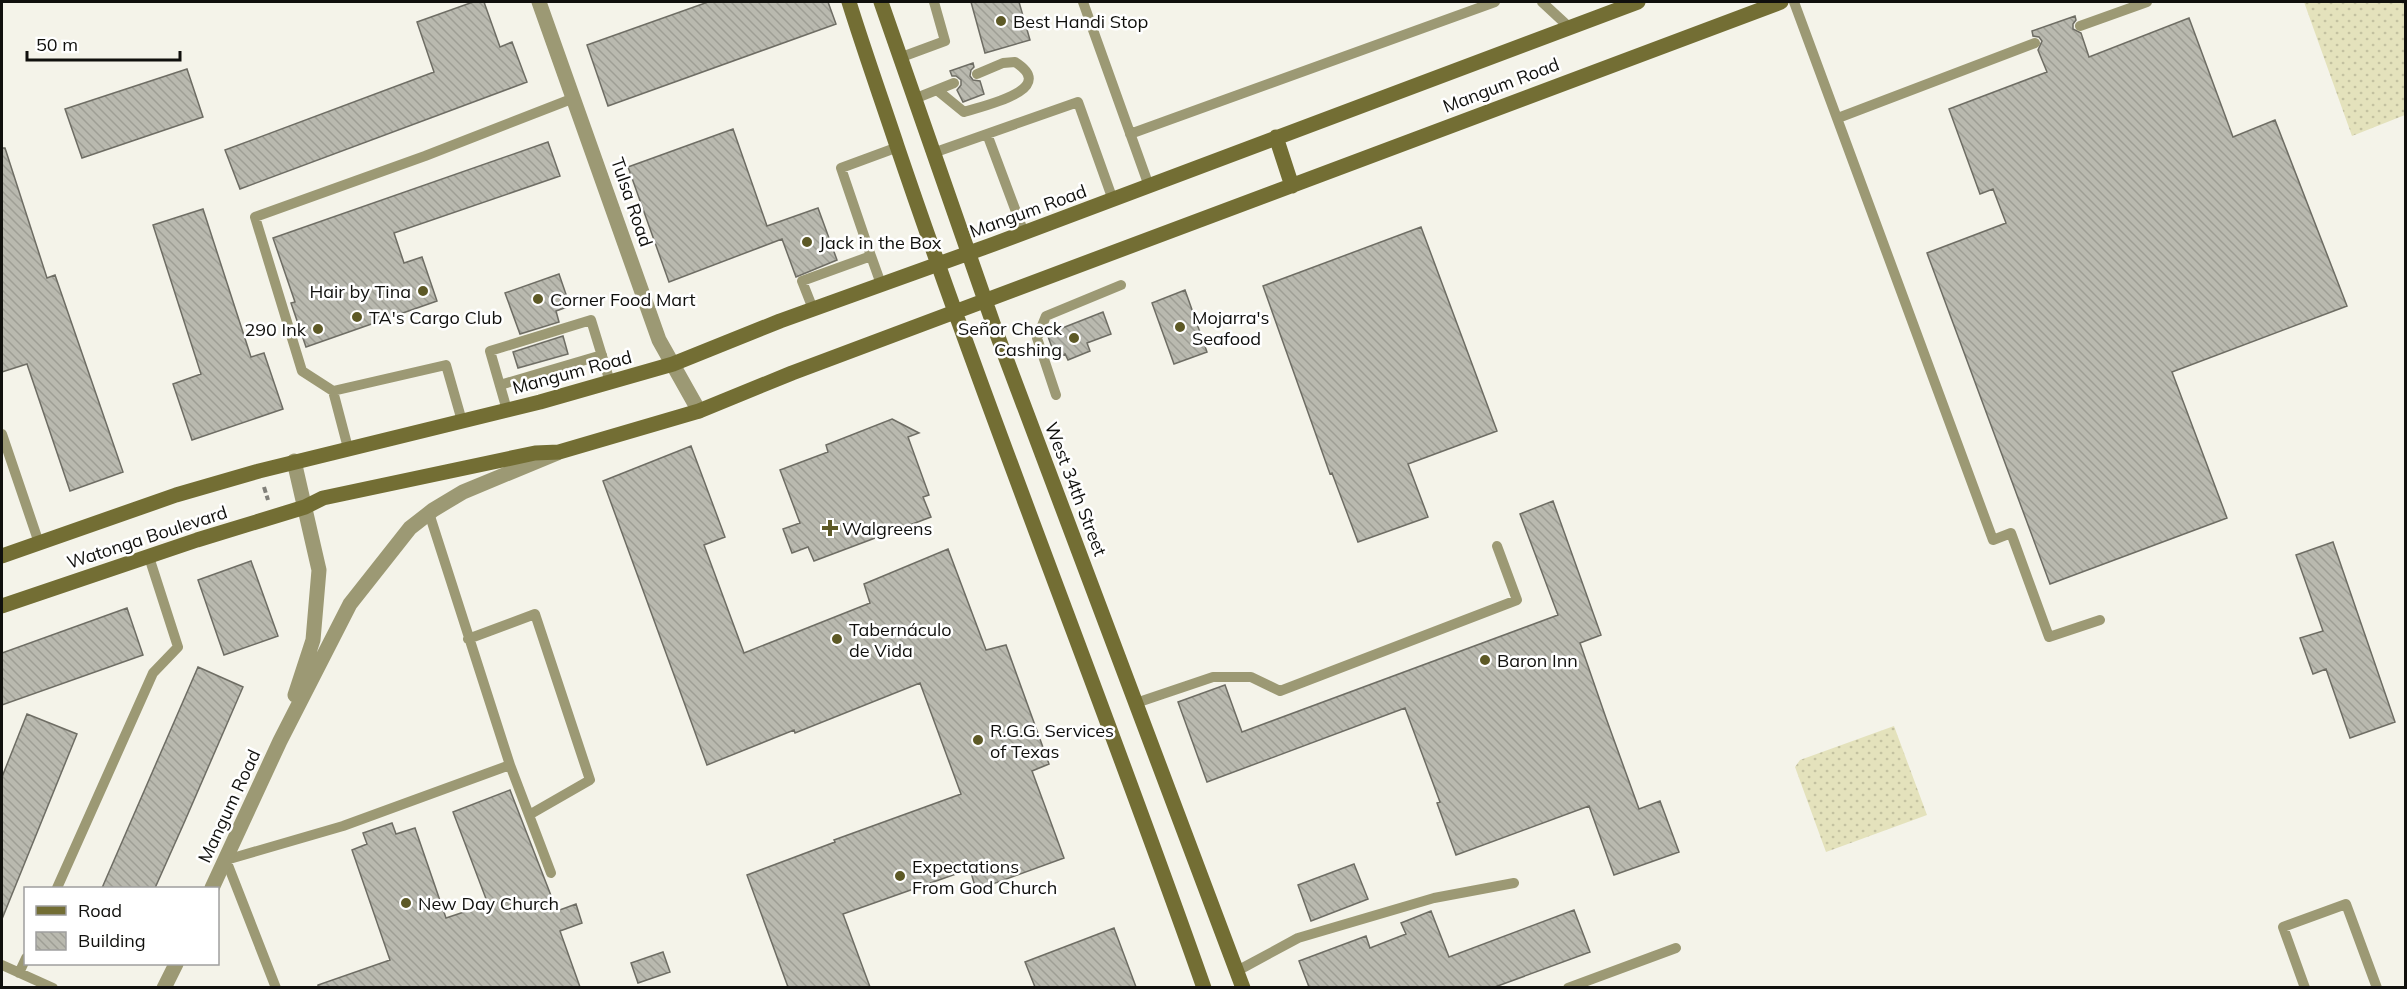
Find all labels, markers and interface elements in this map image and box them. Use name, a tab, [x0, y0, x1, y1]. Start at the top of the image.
place label: Best Handi Stop	[1013, 10, 1148, 33]
marker: Best Handi Stop	[994, 14, 1008, 28]
scale bar	[27, 24, 180, 62]
text: 50 m	[36, 33, 78, 56]
street label: Mangum Road	[1440, 52, 1562, 118]
street label: Tulsa Road	[606, 154, 658, 250]
street label: Mangum Road	[966, 179, 1090, 243]
place label: Jack in the Box	[819, 231, 942, 254]
marker: Jack in the Box	[800, 235, 814, 249]
place label: Hair by Tina	[309, 280, 411, 303]
marker: Hair by Tina	[416, 284, 430, 298]
place label: Corner Food Mart	[550, 288, 695, 311]
marker: Corner Food Mart	[531, 292, 545, 306]
place label: TA's Cargo Club	[369, 306, 502, 329]
place label: Mojarra's Seafood	[1192, 306, 1270, 350]
marker: TA's Cargo Club	[350, 310, 364, 324]
place label: Señor Check Cashing	[958, 317, 1063, 361]
place label: 290 Ink	[244, 318, 307, 341]
marker: Mojarra's Seafood	[1173, 320, 1187, 334]
marker: 290 Ink	[311, 322, 325, 336]
marker: Señor Check Cashing	[1067, 331, 1081, 345]
street label: Mangum Road	[510, 345, 634, 399]
street label: West 34th Street	[1040, 419, 1112, 559]
street label: Watonga Boulevard	[64, 500, 230, 574]
place label: Walgreens	[842, 517, 932, 540]
marker: Walgreens	[823, 521, 837, 535]
place label: Tabernáculo de Vida	[849, 618, 952, 662]
marker: Tabernáculo de Vida	[830, 632, 844, 646]
place label: Baron Inn	[1497, 649, 1578, 672]
marker: Baron Inn	[1478, 653, 1492, 667]
place label: R.G.G. Services of Texas	[990, 719, 1114, 763]
marker: R.G.G. Services of Texas	[971, 733, 985, 747]
street label: Mangum Road	[193, 746, 265, 866]
place label: Expectations From God Church	[912, 855, 1057, 899]
marker: Expectations From God Church	[893, 869, 907, 883]
legend	[24, 887, 219, 965]
place label: New Day Church	[418, 892, 559, 915]
marker: New Day Church	[399, 896, 413, 910]
text: Road	[78, 899, 122, 922]
text: Building	[78, 929, 146, 952]

